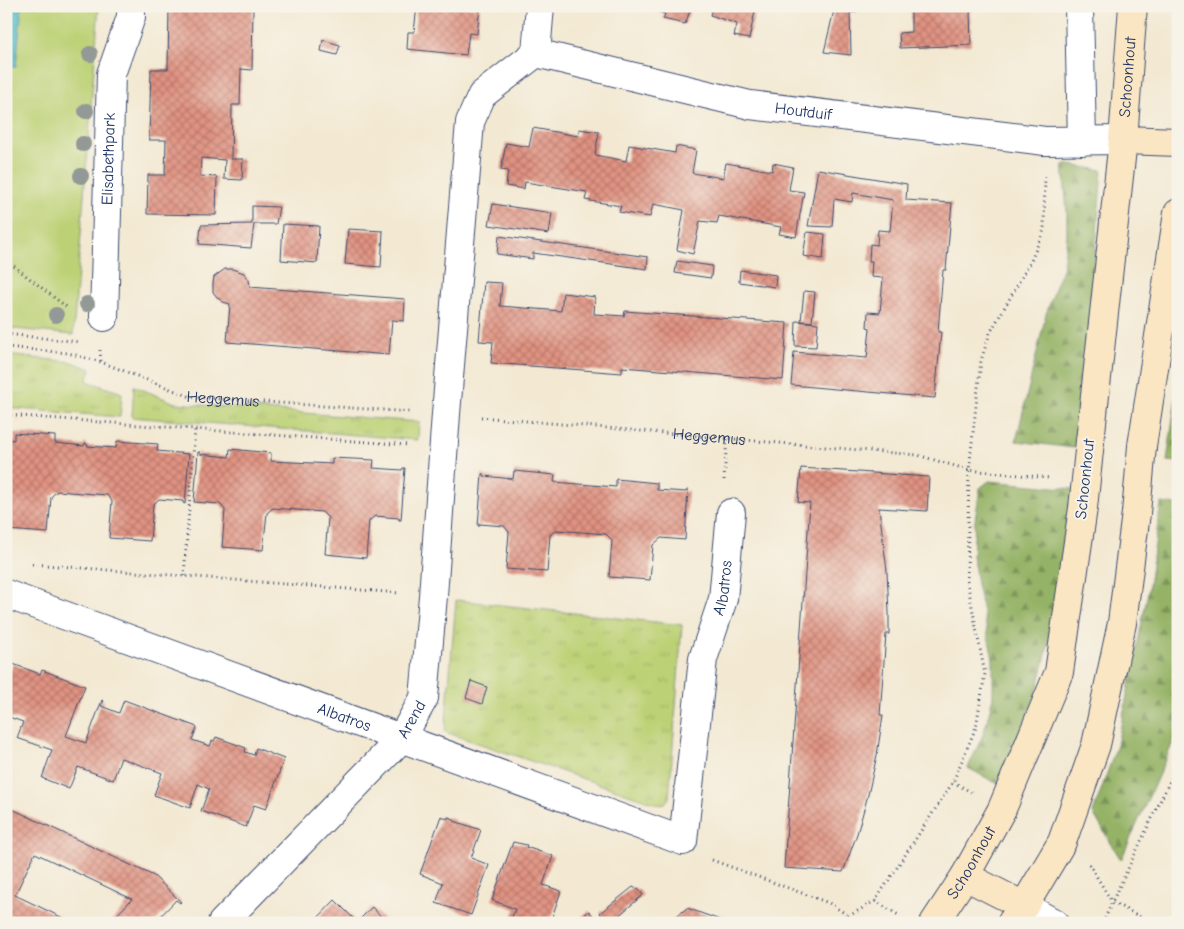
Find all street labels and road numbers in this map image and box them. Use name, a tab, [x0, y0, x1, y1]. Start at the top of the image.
street label: Schoonhout	[1116, 36, 1140, 118]
street label: Houtduif	[774, 99, 834, 124]
street label: Elisabethpark	[98, 112, 119, 205]
street label: Heggemus	[186, 388, 260, 411]
street label: Heggemus	[672, 425, 746, 449]
street label: Schoonhout	[1072, 438, 1098, 520]
street label: Albatros	[709, 559, 736, 618]
street label: Arend	[394, 697, 430, 742]
street label: Albatros	[315, 699, 374, 735]
street label: Schoonhout	[943, 823, 1000, 902]

